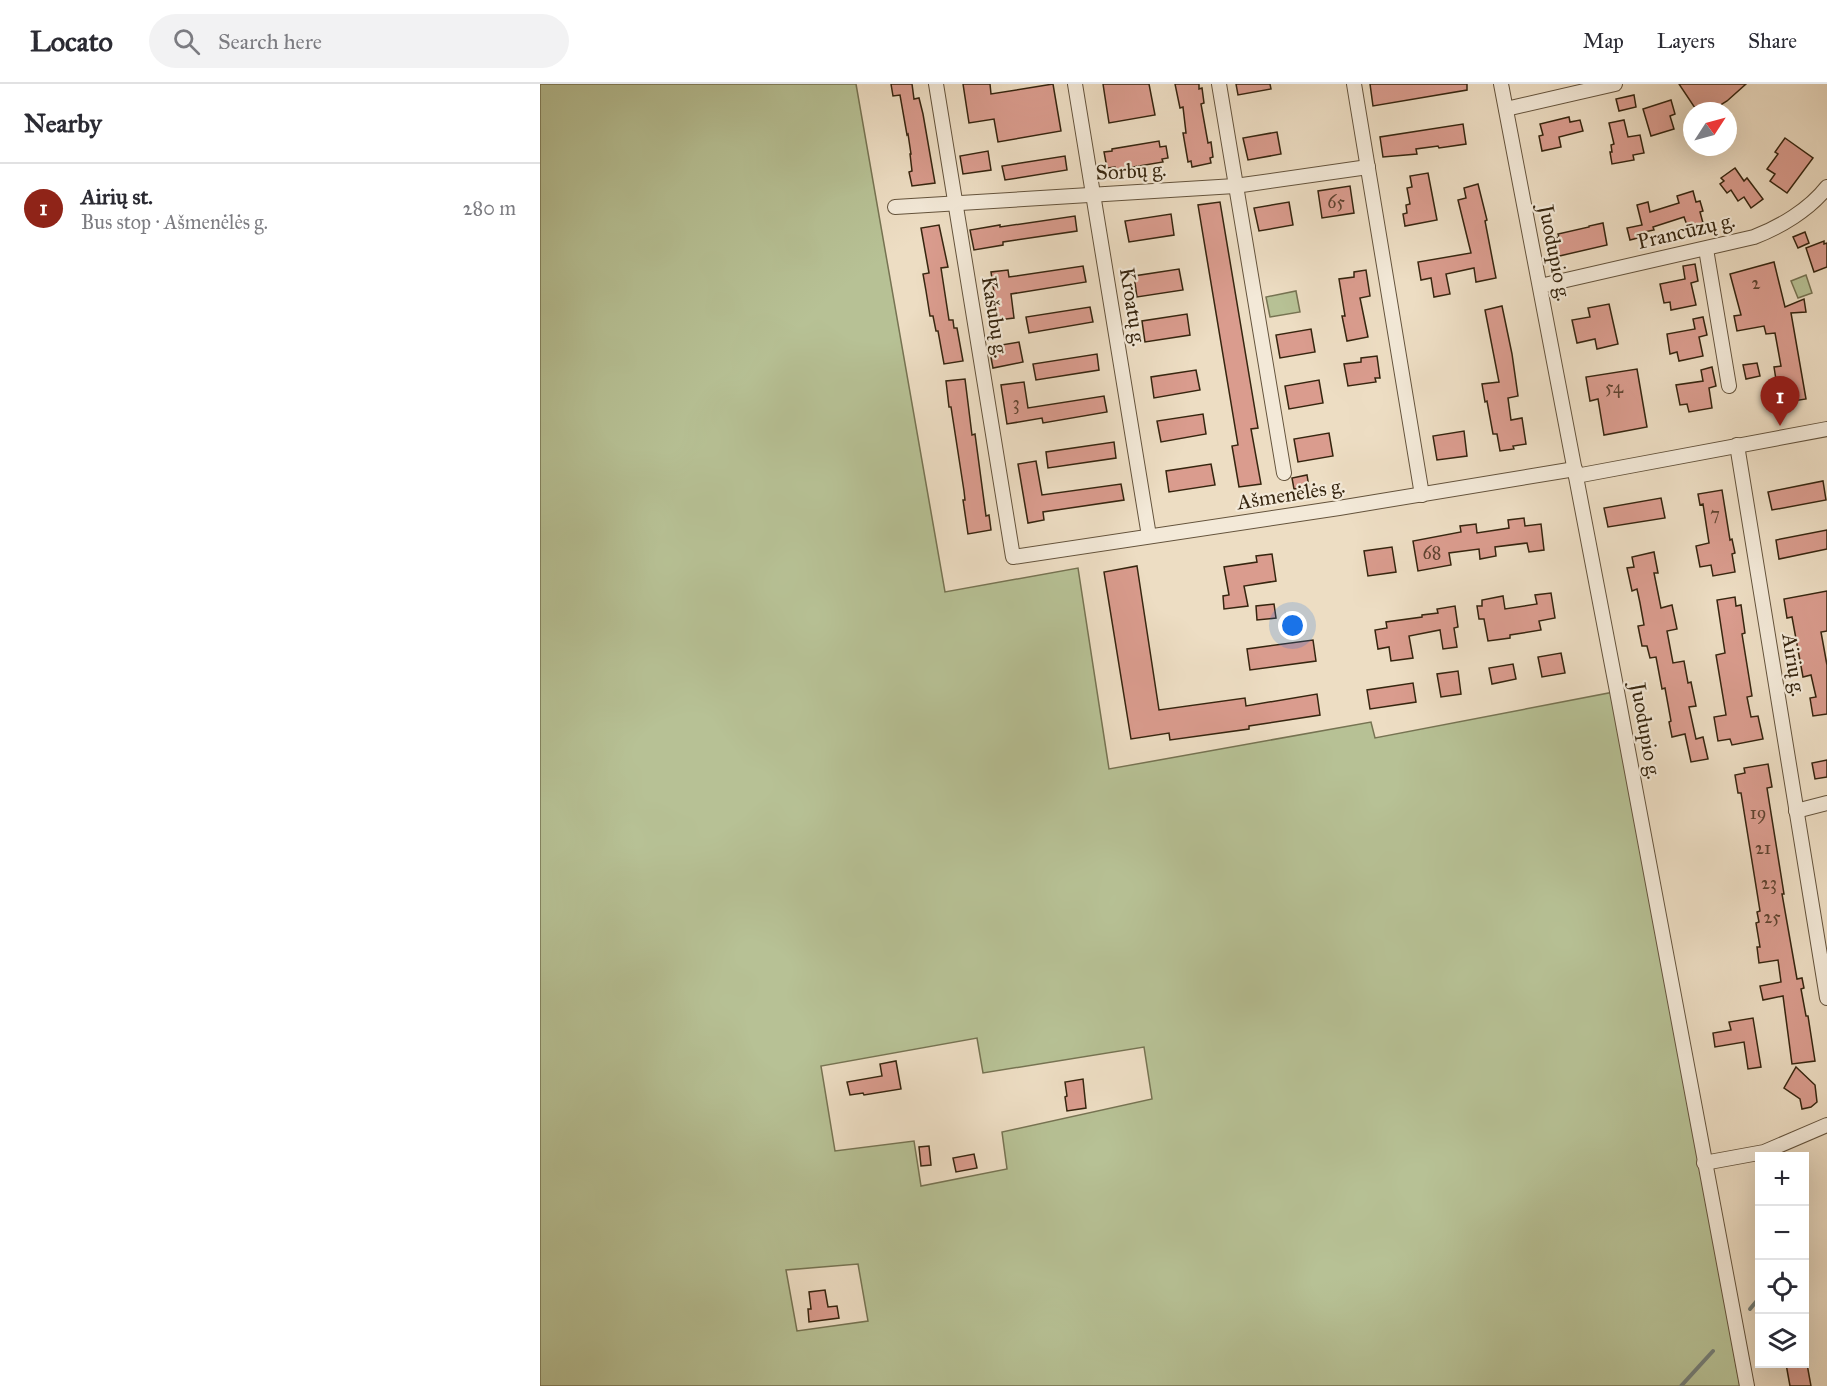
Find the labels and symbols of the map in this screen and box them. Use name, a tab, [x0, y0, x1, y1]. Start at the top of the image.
north arrow	[1683, 102, 1737, 156]
street label: Sorbų g.	[1095, 156, 1167, 186]
house number: 65	[1327, 191, 1345, 213]
street label: Juodupio g.	[1533, 201, 1577, 303]
street label: Prancūzų g.	[1635, 207, 1737, 255]
street label: Kroatų g.	[1114, 266, 1152, 348]
house number: 2	[1752, 272, 1761, 294]
street label: Kašubų g.	[976, 274, 1014, 360]
house number: 54	[1605, 376, 1624, 398]
pin: 1	[1760, 376, 1800, 426]
house number: 3	[1012, 392, 1020, 414]
street label: Ašmenėlės g.	[1234, 473, 1347, 516]
house number: 7	[1710, 503, 1720, 525]
house number: 68	[1423, 542, 1441, 564]
your location	[1278, 611, 1307, 640]
street label: Airių g.	[1776, 631, 1812, 698]
street label: Juodupio g.	[1624, 679, 1667, 781]
house number: 19	[1750, 802, 1766, 824]
house number: 21	[1755, 837, 1771, 859]
house number: 23	[1761, 872, 1777, 894]
house number: 25	[1763, 906, 1781, 928]

